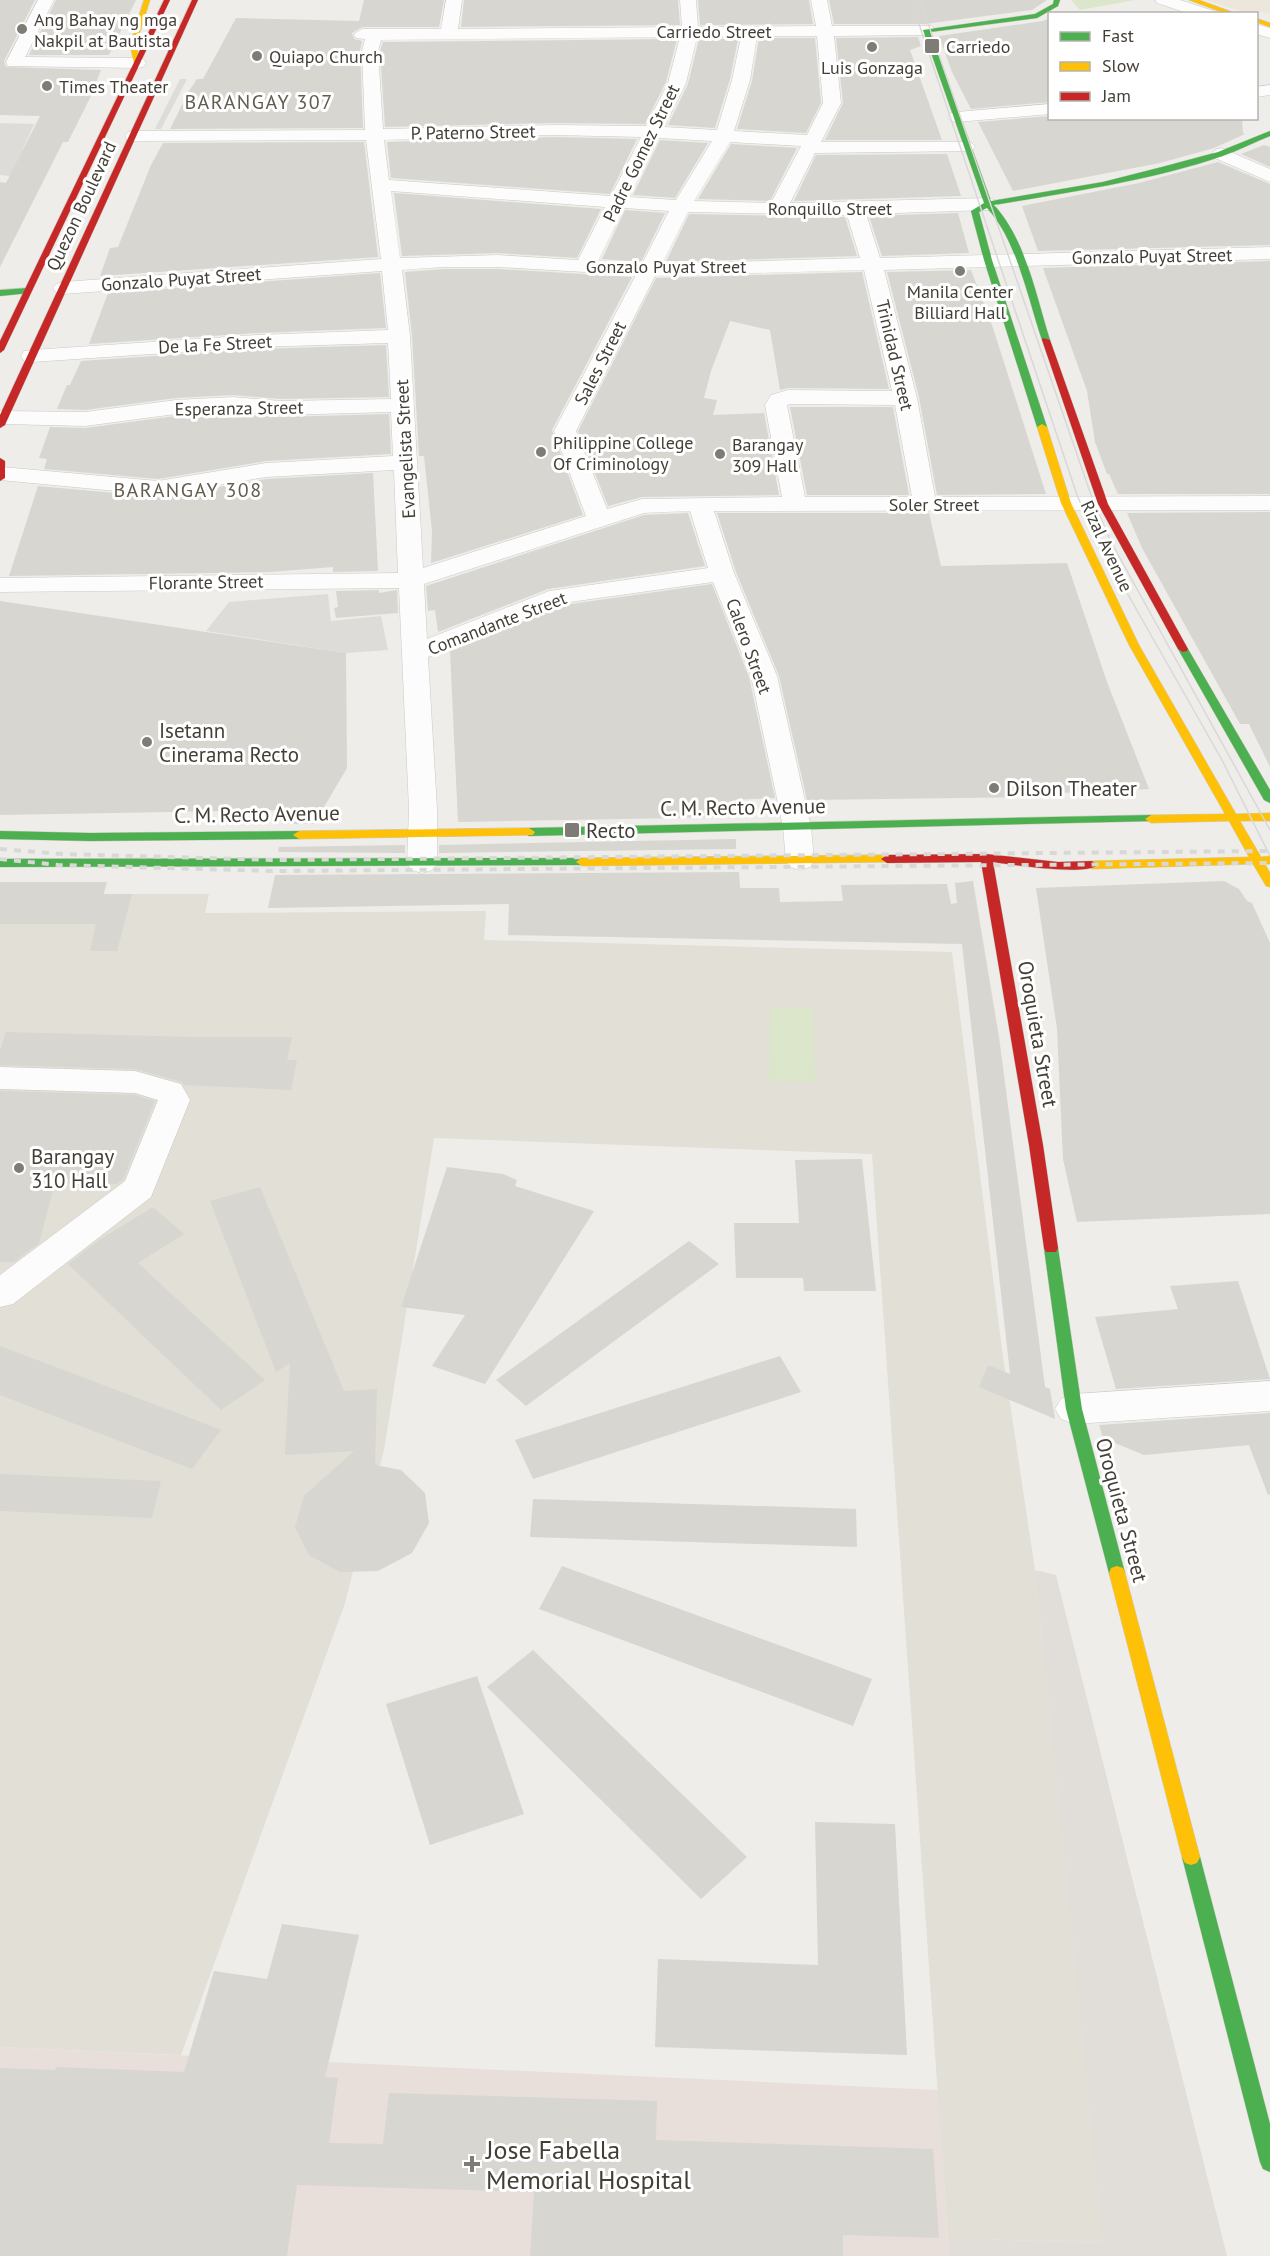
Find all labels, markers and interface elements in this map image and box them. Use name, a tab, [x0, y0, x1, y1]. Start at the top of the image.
place label: Ang Bahay ng mga Nakpil at Bautista	[34, 8, 177, 52]
legend	[1048, 12, 1258, 120]
street label: Carriedo Street	[656, 20, 772, 43]
marker: Ang Bahay ng mga Nakpil at Bautista	[15, 22, 29, 36]
text: Fast	[1102, 24, 1134, 47]
place label: Carriedo	[946, 35, 1010, 58]
marker: Carriedo	[923, 37, 941, 55]
marker: Luis Gonzaga	[865, 40, 879, 54]
place label: Quiapo Church	[269, 45, 383, 68]
marker: Quiapo Church	[250, 49, 264, 63]
text: Slow	[1102, 54, 1140, 77]
place label: Luis Gonzaga	[821, 56, 923, 79]
place label: Times Theater	[59, 75, 168, 98]
marker: Times Theater	[40, 79, 54, 93]
street label: Padre Gomez Street	[598, 80, 684, 226]
text: Jam	[1101, 84, 1131, 107]
district label: BARANGAY 307	[184, 89, 334, 115]
street label: P. Paterno Street	[410, 119, 536, 145]
street label: Quezon Boulevard	[41, 138, 121, 274]
street label: Ronquillo Street	[768, 197, 892, 220]
street label: Gonzalo Puyat Street	[1072, 243, 1232, 269]
street label: Gonzalo Puyat Street	[586, 255, 746, 278]
street label: Gonzalo Puyat Street	[100, 262, 262, 296]
marker: Manila Center Billiard Hall	[953, 264, 967, 278]
place label: Manila Center Billiard Hall	[907, 280, 1013, 324]
street label: Trinidad Street	[871, 297, 919, 413]
street label: Sales Street	[569, 317, 631, 409]
street label: De la Fe Street	[157, 330, 273, 358]
street label: Evangelista Street	[390, 379, 420, 519]
street label: Esperanza Street	[174, 395, 304, 421]
place label: Philippine College Of Criminology	[553, 431, 693, 475]
place label: Barangay 309 Hall	[732, 433, 804, 477]
marker: Philippine College Of Criminology	[534, 445, 548, 459]
marker: Barangay 309 Hall	[713, 447, 727, 461]
district label: BARANGAY 308	[113, 477, 263, 503]
street label: Soler Street	[889, 493, 979, 516]
street label: Rizal Avenue	[1076, 497, 1138, 595]
street label: Florante Street	[148, 569, 264, 595]
street label: Comandante Street	[424, 586, 570, 660]
street label: Calero Street	[721, 595, 777, 697]
place label: Isetann Cinerama Recto	[159, 717, 299, 768]
marker: Isetann Cinerama Recto	[140, 735, 154, 749]
place label: Dilson Theater	[1006, 775, 1137, 802]
marker: Dilson Theater	[987, 781, 1001, 795]
street label: C. M. Recto Avenue	[660, 792, 826, 822]
street label: C. M. Recto Avenue	[174, 799, 340, 829]
place label: Recto	[586, 817, 636, 844]
marker: Recto	[563, 821, 581, 839]
street label: Oroquieta Street	[1012, 959, 1064, 1109]
place label: Barangay 310 Hall	[31, 1143, 114, 1194]
marker: Barangay 310 Hall	[12, 1161, 26, 1175]
street label: Oroquieta Street	[1090, 1435, 1154, 1585]
place label: Jose Fabella Memorial Hospital	[485, 2133, 691, 2196]
marker: Jose Fabella Memorial Hospital	[463, 2155, 481, 2173]

